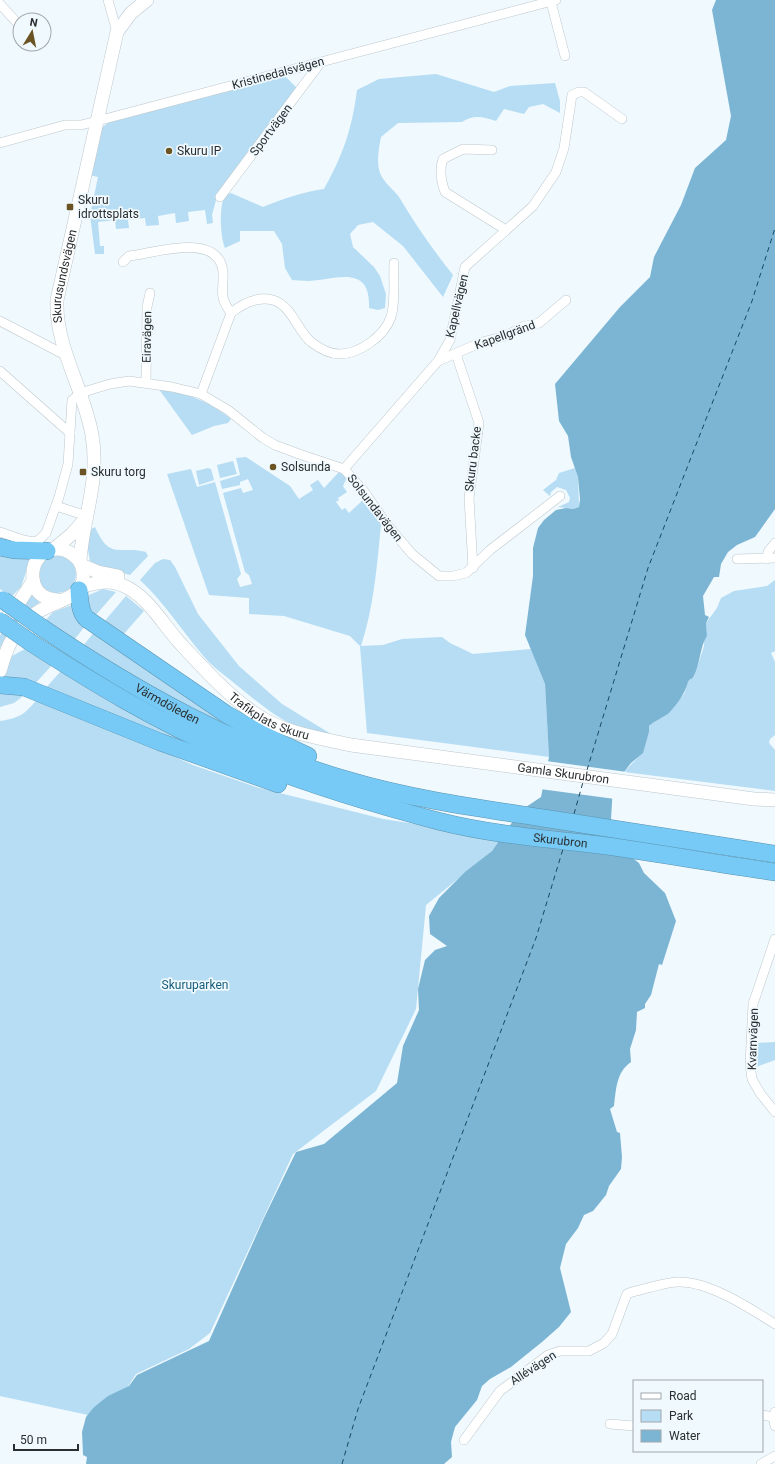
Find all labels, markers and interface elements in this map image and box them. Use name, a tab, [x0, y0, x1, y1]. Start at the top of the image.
north arrow	[12, 12, 52, 52]
text: N	[29, 16, 39, 30]
street label: Kristinedalsvägen	[230, 54, 326, 92]
street label: Sportvägen	[247, 101, 295, 159]
place label: Skuru IP	[177, 144, 222, 158]
marker: Skuru IP	[164, 146, 174, 156]
place label: Skuru idrottsplats	[78, 193, 139, 221]
marker: Skuru idrottsplats	[65, 202, 75, 212]
street label: Skurusundsvägen	[50, 228, 80, 324]
street label: Kapellvägen	[443, 273, 471, 339]
street label: Eiravägen	[140, 311, 154, 363]
street label: Kapellgränd	[473, 318, 537, 352]
street label: Skuru backe	[462, 426, 484, 492]
place label: Solsunda	[281, 460, 331, 474]
marker: Solsunda	[268, 462, 278, 472]
place label: Skuru torg	[91, 465, 146, 479]
marker: Skuru torg	[78, 467, 88, 477]
street label: Solsundavägen	[344, 472, 406, 544]
street label: Värmdöleden	[133, 681, 202, 727]
street label: Trafikplats Skuru	[226, 689, 311, 743]
street label: Gamla Skurubron	[517, 760, 610, 787]
street label: Skurubron	[532, 831, 588, 851]
park label: Skuruparken	[162, 978, 228, 992]
street label: Kvarnvägen	[745, 1008, 761, 1070]
street label: Allévägen	[507, 1348, 559, 1388]
legend	[633, 1380, 763, 1452]
text: Road	[669, 1389, 697, 1403]
text: Park	[669, 1409, 694, 1423]
scale bar	[14, 1426, 78, 1452]
text: Water	[669, 1429, 700, 1443]
text: 50 m	[20, 1433, 47, 1447]

